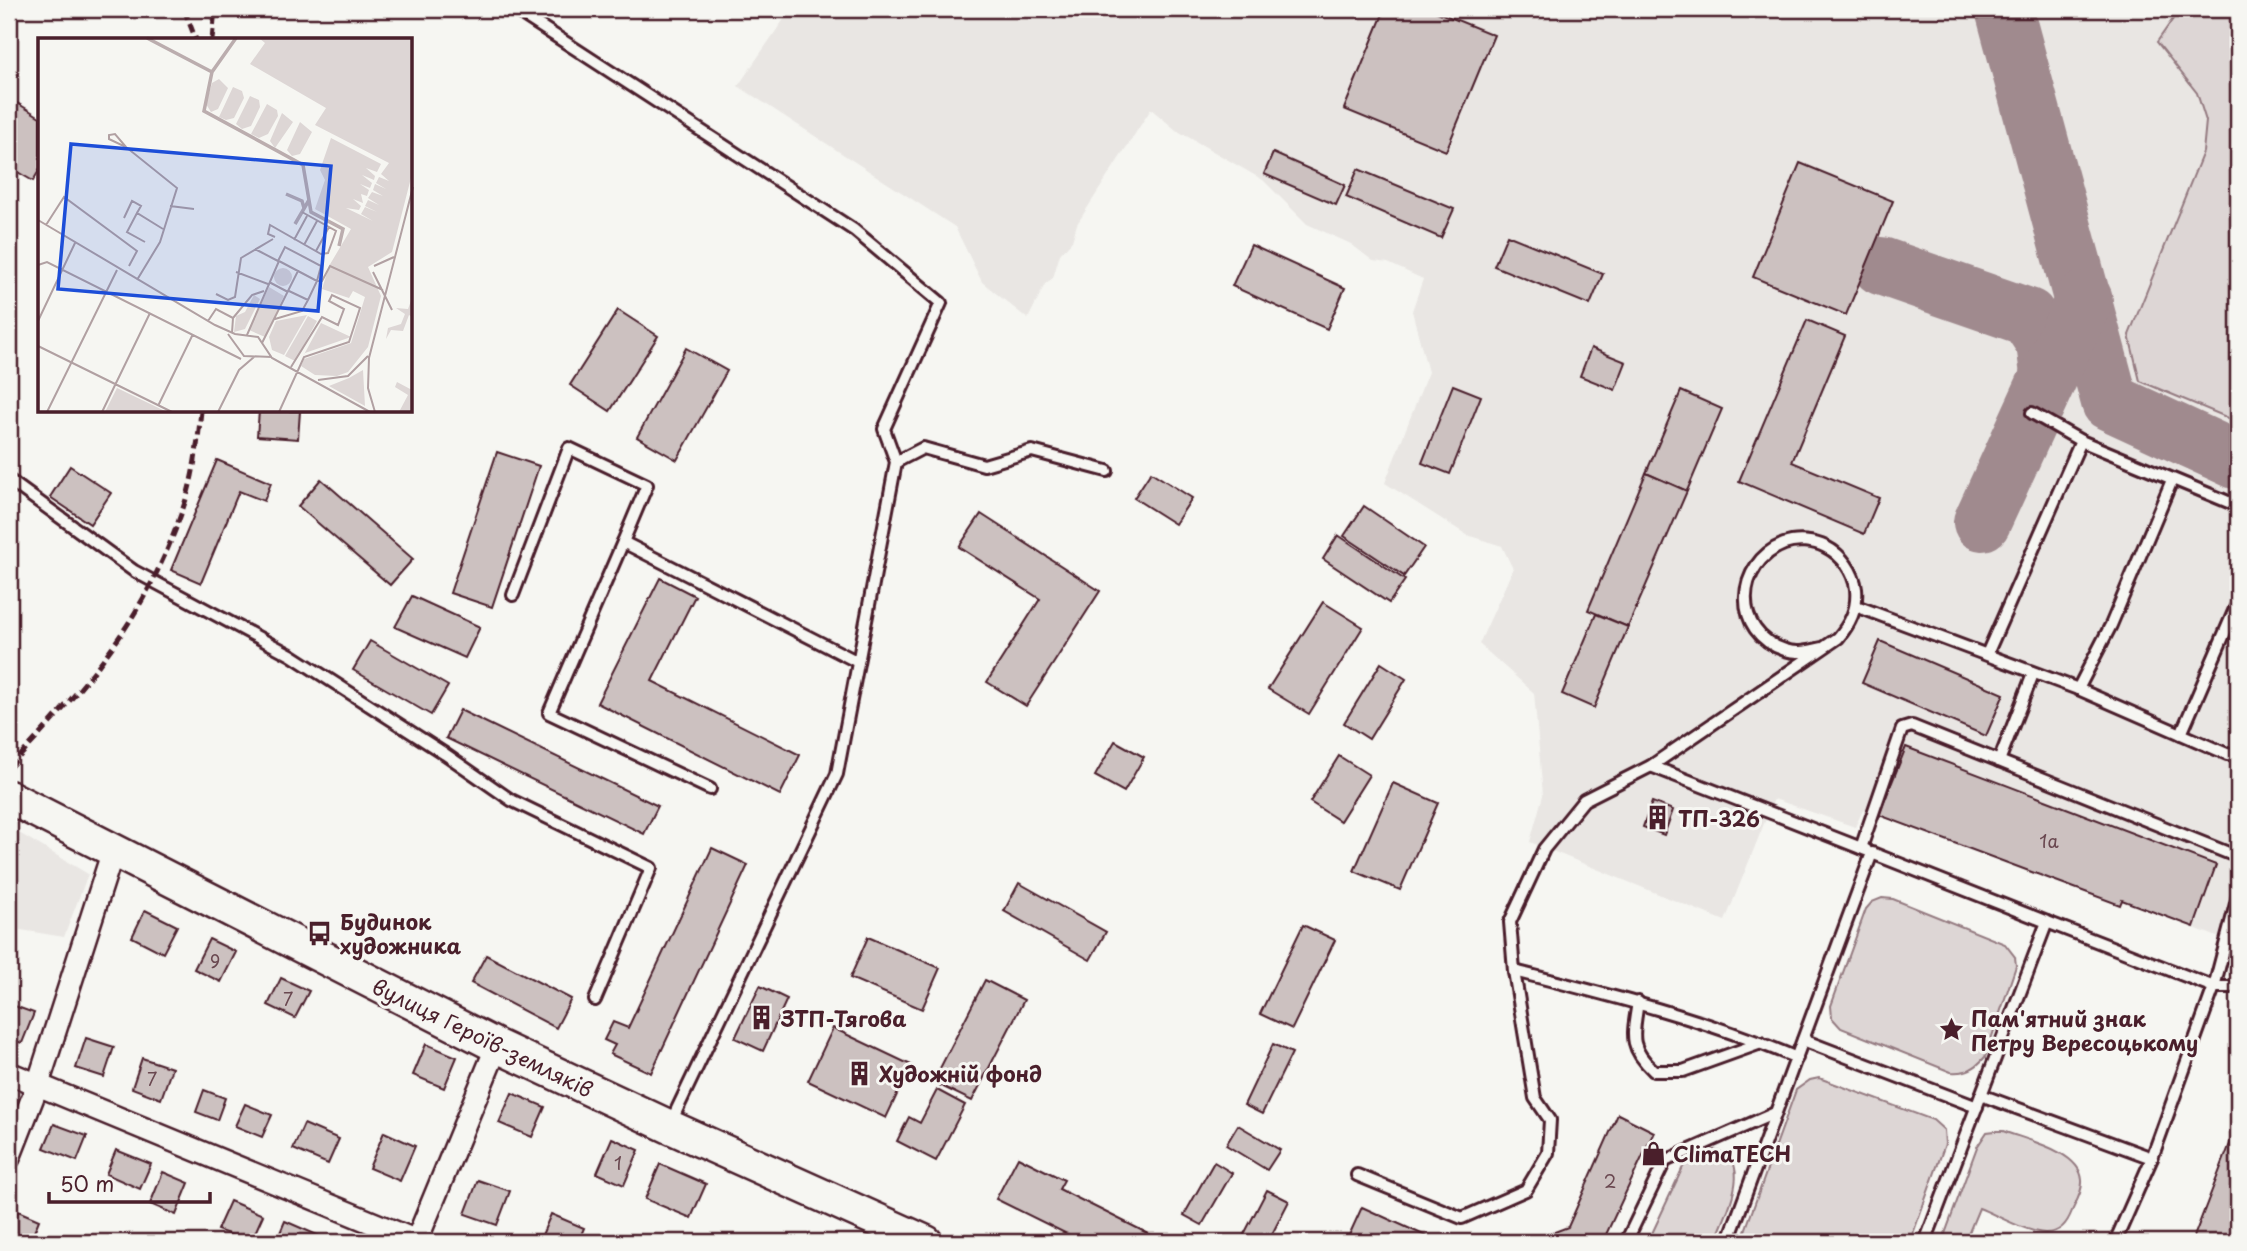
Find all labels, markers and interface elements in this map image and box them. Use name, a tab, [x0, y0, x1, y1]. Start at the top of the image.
inset map	[38, 38, 413, 413]
place label: ТП-326	[1678, 802, 1760, 834]
building icon: ТП-326	[1644, 804, 1672, 832]
house number: 1а	[2039, 827, 2059, 854]
place label: Будинок художника	[340, 905, 461, 961]
bus stop icon: Будинок художника	[306, 919, 334, 947]
house number: 9	[210, 947, 220, 974]
street label: вулиця Героїв-земляків	[367, 970, 599, 1104]
house number: 7	[283, 985, 293, 1012]
place label: ЗТП-Тягова	[780, 1002, 906, 1034]
place label: Пам'ятний знак Петру Вересоцькому	[1971, 1002, 2198, 1058]
building icon: ЗТП-Тягова	[747, 1004, 775, 1032]
place icon: Пам'ятний знак Петру Вересоцькому	[1937, 1016, 1965, 1044]
place label: Художній фонд	[879, 1057, 1042, 1089]
building icon: Художній фонд	[845, 1059, 873, 1087]
house number: 7	[147, 1065, 157, 1092]
place label: ClimaTECH	[1673, 1137, 1791, 1169]
shop icon: ClimaTECH	[1639, 1139, 1667, 1167]
house number: 1	[614, 1149, 622, 1176]
scale bar	[49, 1160, 210, 1204]
text: 50 m	[60, 1167, 114, 1199]
house number: 2	[1604, 1167, 1616, 1194]

